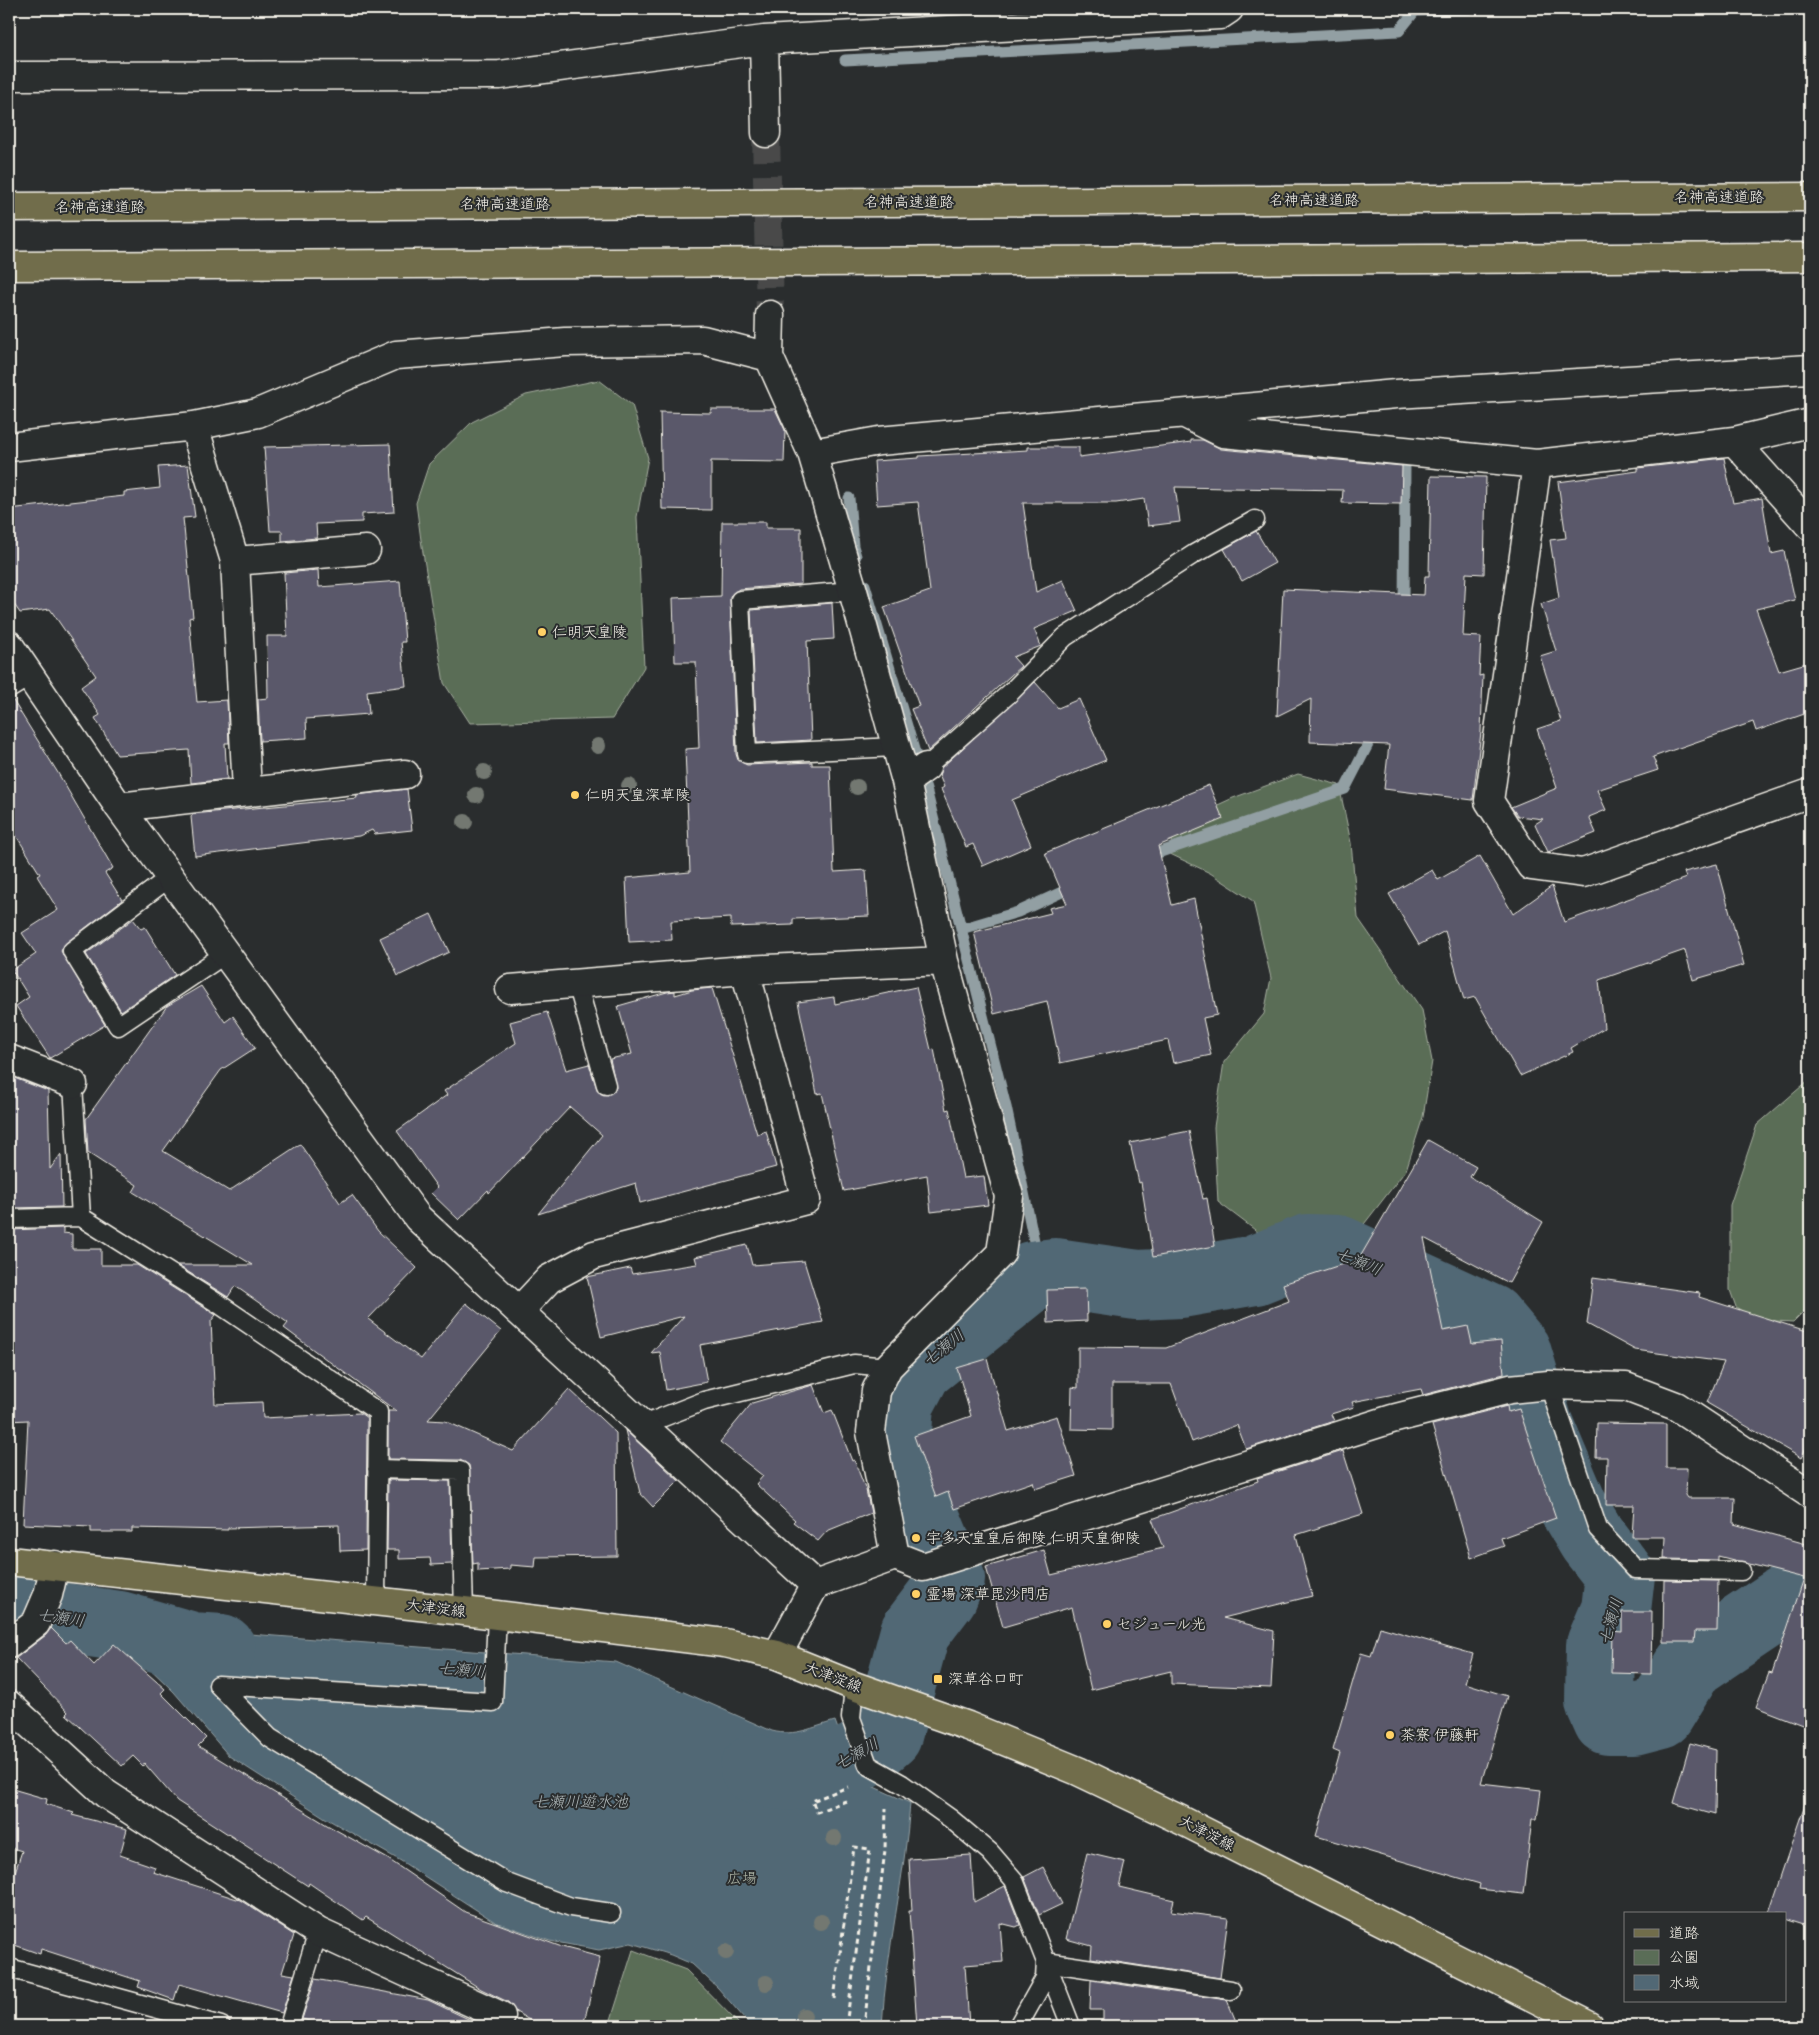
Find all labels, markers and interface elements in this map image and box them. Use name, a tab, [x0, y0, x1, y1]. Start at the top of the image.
street label: 名神高速道路	[1674, 188, 1764, 207]
street label: 名神高速道路	[1269, 191, 1359, 210]
street label: 名神高速道路	[864, 193, 954, 212]
street label: 名神高速道路	[460, 195, 550, 214]
street label: 名神高速道路	[55, 198, 145, 217]
place label: 仁明天皇陵	[552, 623, 627, 642]
marker: 仁明天皇陵	[536, 626, 548, 638]
place label: 仁明天皇深草陵	[585, 786, 690, 805]
marker: 仁明天皇深草陵	[569, 789, 581, 801]
water label: 七瀬川	[1333, 1245, 1384, 1280]
water label: 七瀬川	[919, 1326, 969, 1371]
place label: 宇多天皇皇后御陵 仁明天皇御陵	[926, 1529, 1140, 1548]
marker: 宇多天皇皇后御陵 仁明天皇御陵	[910, 1532, 922, 1544]
place label: 霊場 深草毘沙門店	[926, 1585, 1050, 1604]
marker: 霊場 深草毘沙門店	[910, 1588, 922, 1600]
street label: 大津淀線	[405, 1595, 467, 1622]
water label: 七瀬川	[1596, 1596, 1627, 1647]
water label: 七瀬川	[36, 1606, 86, 1631]
place label: セジュール光	[1117, 1615, 1206, 1634]
marker: セジュール光	[1101, 1618, 1113, 1630]
street label: 大津淀線	[801, 1658, 864, 1697]
water label: 七瀬川	[437, 1659, 487, 1682]
place label: 深草谷口町	[948, 1670, 1024, 1689]
marker: 深草谷口町	[932, 1673, 944, 1685]
place label: 茶寮 伊藤軒	[1400, 1726, 1479, 1745]
marker: 茶寮 伊藤軒	[1384, 1729, 1396, 1741]
water label: 七瀬川	[831, 1734, 882, 1774]
water label: 七瀬川遊水池	[532, 1793, 629, 1812]
street label: 大津淀線	[1176, 1811, 1238, 1856]
park label: 広場	[727, 1869, 757, 1888]
legend	[1624, 1912, 1786, 2002]
text: 道路	[1669, 1924, 1699, 1943]
text: 公園	[1669, 1948, 1699, 1967]
text: 水域	[1669, 1974, 1699, 1993]

